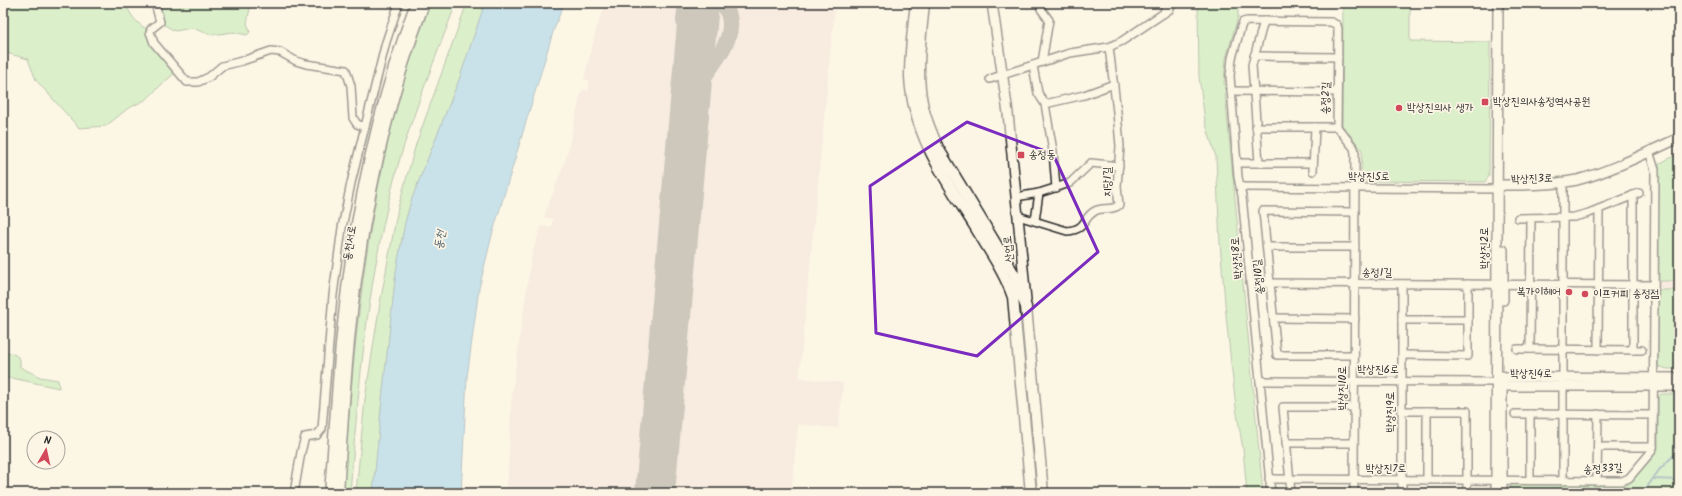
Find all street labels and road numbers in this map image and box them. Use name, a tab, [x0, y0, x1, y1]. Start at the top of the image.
street label: 송정2길	[1317, 81, 1335, 115]
street label: 지당1길	[1099, 167, 1117, 197]
street label: 박상진5로	[1348, 168, 1390, 186]
street label: 박상진3로	[1511, 169, 1553, 189]
street label: 동천서로	[338, 224, 362, 262]
street label: 박상진2로	[1476, 227, 1494, 269]
street label: 산업로	[999, 235, 1019, 263]
street label: 박상진8로	[1226, 236, 1248, 280]
street label: 송정10길	[1248, 258, 1270, 296]
street label: 송정1길	[1362, 264, 1392, 282]
street label: 박상진6로	[1357, 361, 1399, 379]
street label: 박상진4로	[1510, 365, 1552, 383]
street label: 박상진10로	[1334, 366, 1352, 410]
street label: 박상진9로	[1382, 391, 1400, 432]
street label: 송정33길	[1583, 459, 1623, 479]
street label: 박상진7로	[1366, 460, 1406, 478]

